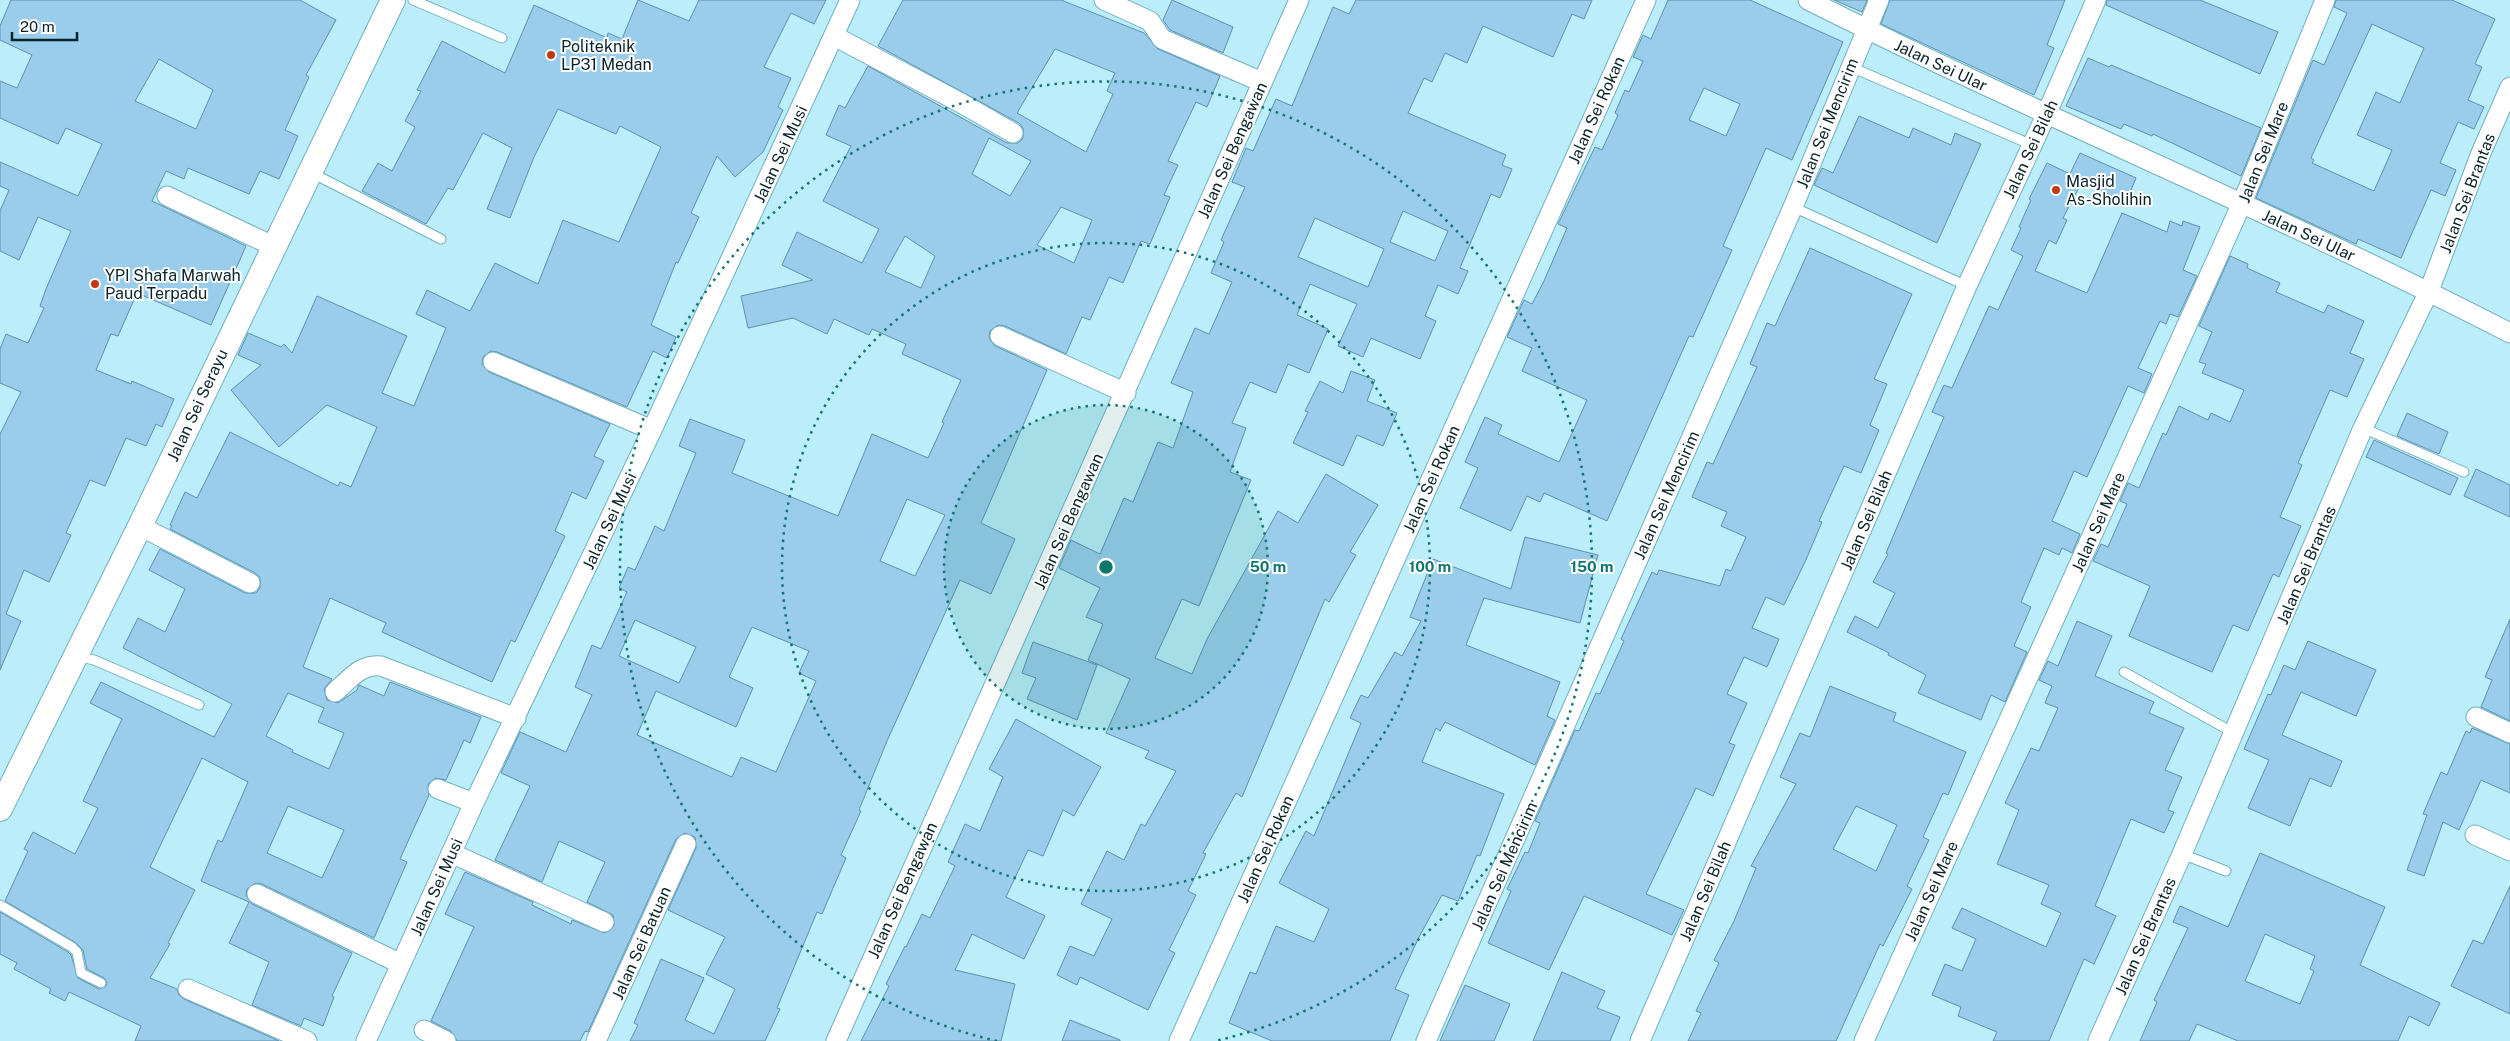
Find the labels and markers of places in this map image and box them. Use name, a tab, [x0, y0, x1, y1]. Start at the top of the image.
place label: Politeknik LP31 Medan	[561, 37, 652, 74]
marker: Politeknik LP31 Medan	[545, 49, 557, 61]
place label: Masjid As-Sholihin	[2066, 172, 2152, 209]
marker: Masjid As-Sholihin	[2050, 184, 2062, 196]
place label: YPI Shafa Marwah Paud Terpadu	[105, 266, 241, 303]
marker: YPI Shafa Marwah Paud Terpadu	[89, 278, 101, 290]
centre of rings	[1097, 558, 1115, 576]

